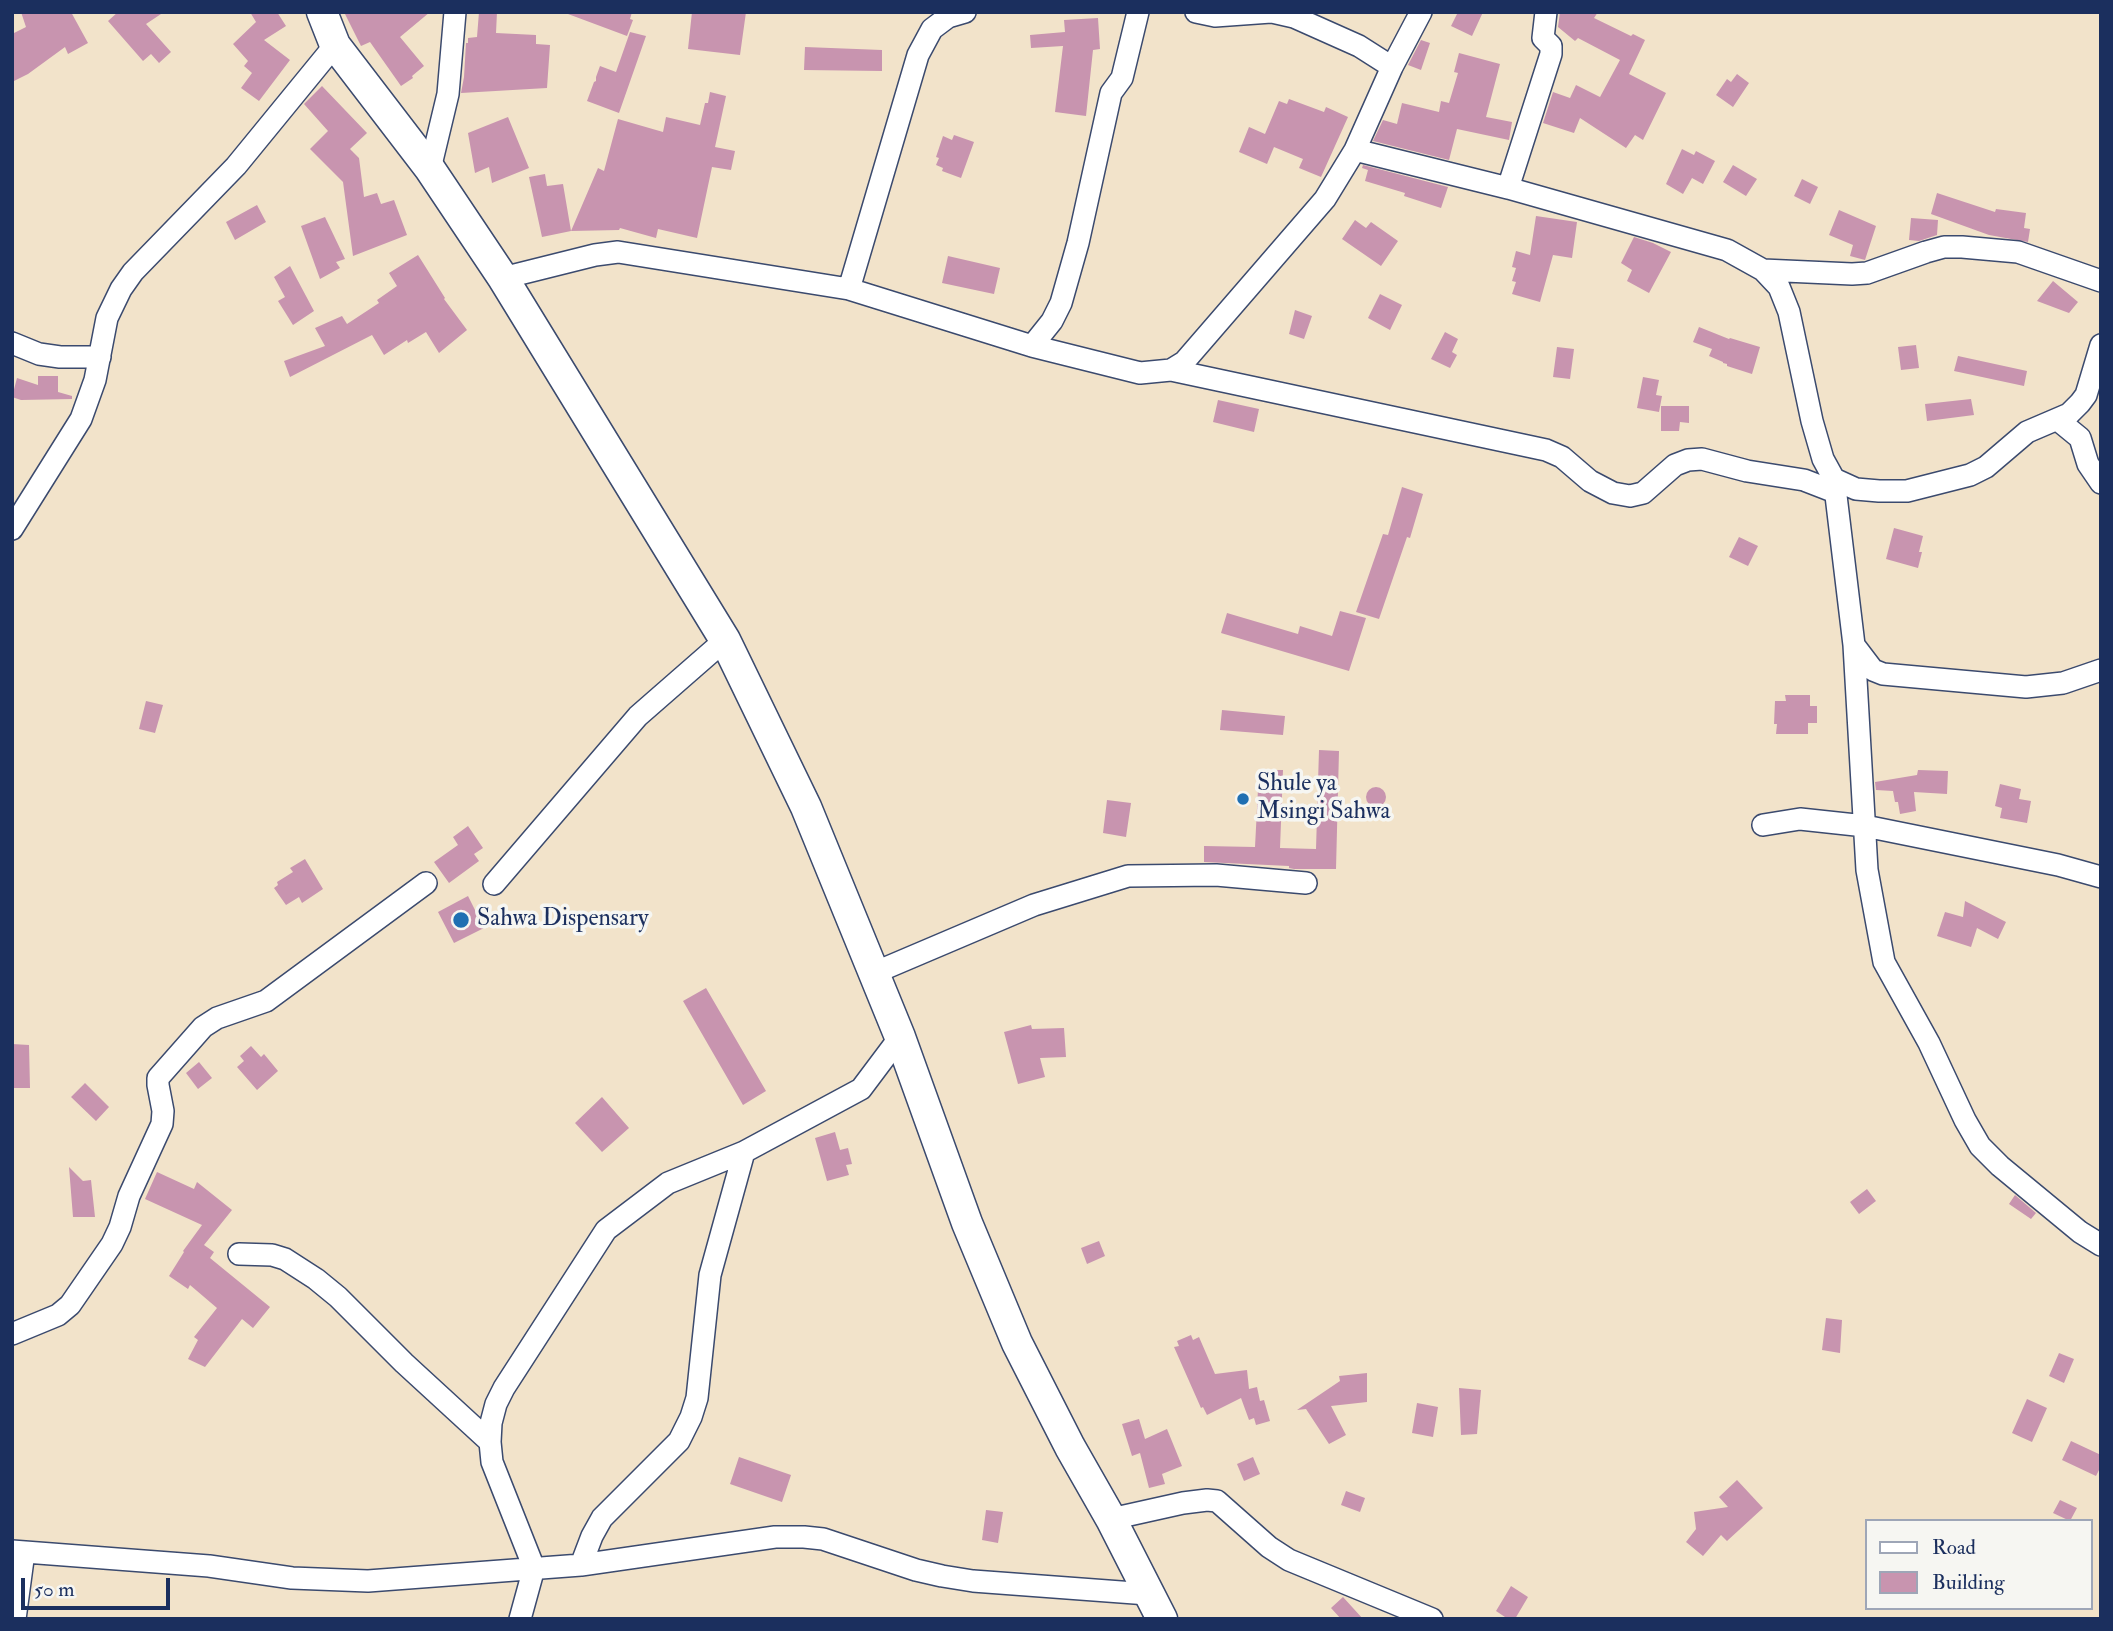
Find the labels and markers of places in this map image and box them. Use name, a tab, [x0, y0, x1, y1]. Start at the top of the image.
place label: Shule ya Msingi Sahwa	[1257, 771, 1390, 827]
marker: Shule ya Msingi Sahwa	[1235, 791, 1251, 807]
place label: Sahwa Dispensary	[477, 906, 648, 934]
marker: Sahwa Dispensary	[451, 910, 471, 930]

